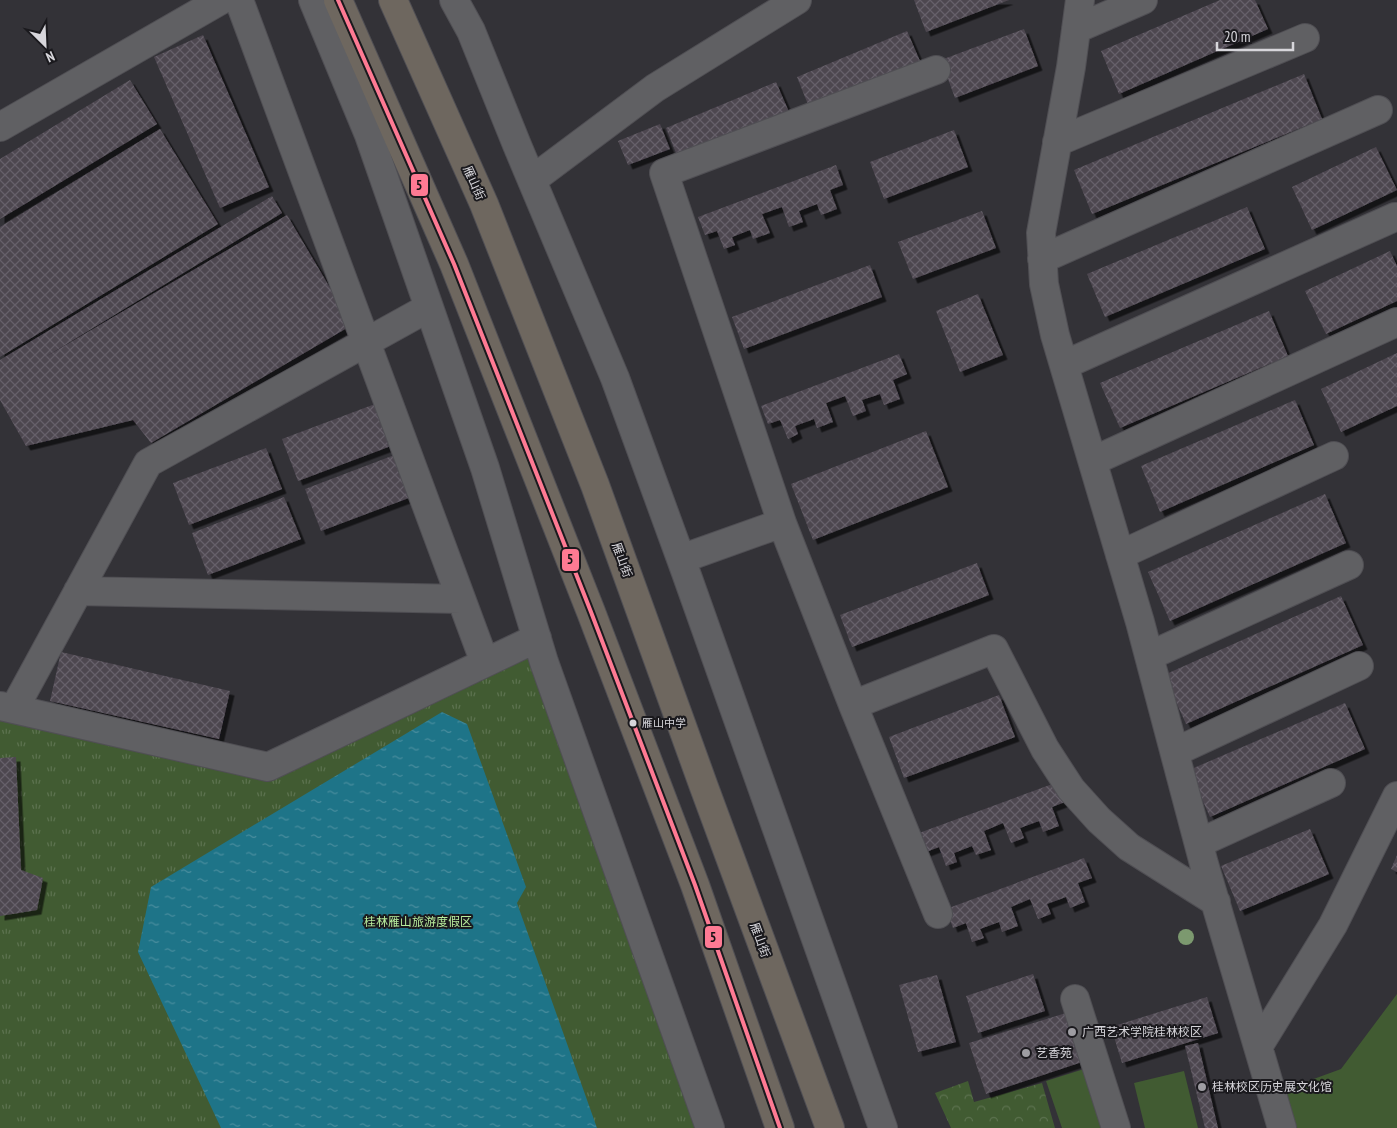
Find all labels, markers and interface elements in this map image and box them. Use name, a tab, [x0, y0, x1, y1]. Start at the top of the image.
north arrow	[20, 20, 70, 70]
scale bar	[1217, 20, 1293, 52]
text: 20 m	[1224, 27, 1250, 46]
text: N	[43, 47, 57, 67]
street label: 雁山街	[460, 163, 489, 202]
line badge: 5	[410, 173, 429, 197]
text: 5	[416, 176, 422, 194]
street label: 雁山街	[609, 540, 636, 579]
line badge: 5	[561, 548, 580, 572]
text: 5	[567, 550, 573, 568]
place label: 雁山中学	[642, 716, 686, 730]
marker: 雁山中学	[628, 718, 638, 728]
park label: 桂林雁山旅游度假区	[364, 914, 472, 929]
street label: 雁山街	[747, 920, 774, 959]
line badge: 5	[704, 925, 723, 949]
text: 5	[710, 928, 716, 946]
place label: 广西艺术学院桂林校区	[1082, 1024, 1202, 1039]
marker: 广西艺术学院桂林校区	[1066, 1026, 1078, 1038]
place label: 艺香苑	[1036, 1045, 1072, 1060]
marker: 艺香苑	[1020, 1047, 1032, 1059]
place label: 桂林校区历史展文化馆	[1212, 1079, 1332, 1094]
marker: 桂林校区历史展文化馆	[1196, 1081, 1208, 1093]

